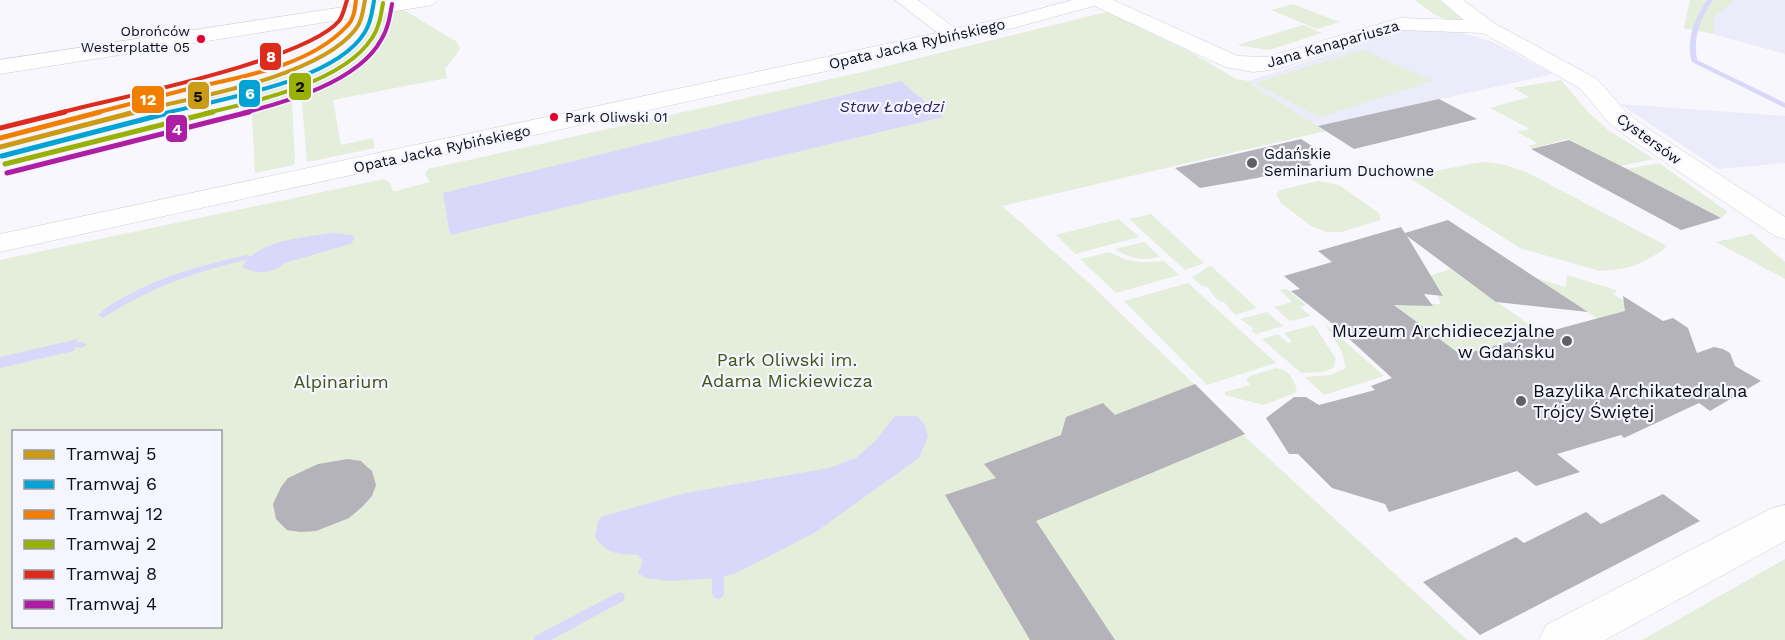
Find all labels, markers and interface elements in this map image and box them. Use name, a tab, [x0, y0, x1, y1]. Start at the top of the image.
street label: Opata Jacka Rybińskiego	[827, 15, 1007, 73]
street label: Jana Kanapariusza	[1265, 16, 1402, 72]
place label: Obrońców Westerplatte 05	[81, 23, 190, 55]
marker: Obrońców Westerplatte 05	[195, 33, 207, 45]
line badge: 8	[259, 42, 282, 71]
text: 8	[266, 47, 276, 66]
line badge: 2	[288, 72, 312, 101]
text: 2	[295, 77, 305, 96]
line badge: 6	[238, 79, 261, 108]
line badge: 5	[187, 81, 210, 110]
text: 6	[245, 84, 255, 103]
line badge: 12	[131, 85, 165, 114]
text: 5	[193, 87, 203, 106]
text: 12	[140, 90, 156, 109]
water label: Staw Łabędzi	[840, 97, 945, 116]
place label: Park Oliwski 01	[565, 109, 668, 125]
street label: Cystersów	[1613, 109, 1685, 169]
marker: Park Oliwski 01	[548, 111, 560, 123]
line badge: 4	[165, 114, 188, 143]
text: 4	[172, 120, 182, 139]
street label: Opata Jacka Rybińskiego	[352, 121, 532, 177]
place label: Gdańskie Seminarium Duchowne	[1264, 145, 1434, 180]
marker: Gdańskie Seminarium Duchowne	[1245, 156, 1259, 170]
place label: Muzeum Archidiecezjalne w Gdańsku	[1332, 320, 1555, 362]
marker: Muzeum Archidiecezjalne w Gdańsku	[1560, 334, 1574, 348]
park label: Park Oliwski im. Adama Mickiewicza	[701, 349, 873, 391]
park label: Alpinarium	[293, 371, 389, 392]
place label: Bazylika Archikatedralna Trójcy Świętej	[1533, 380, 1748, 422]
marker: Bazylika Archikatedralna Trójcy Świętej	[1514, 394, 1528, 408]
legend	[12, 430, 222, 628]
text: Tramwaj 5	[66, 443, 156, 464]
text: Tramwaj 6	[66, 473, 157, 494]
text: Tramwaj 12	[66, 503, 163, 524]
text: Tramwaj 2	[66, 533, 156, 554]
text: Tramwaj 8	[66, 563, 157, 584]
text: Tramwaj 4	[66, 593, 157, 614]

